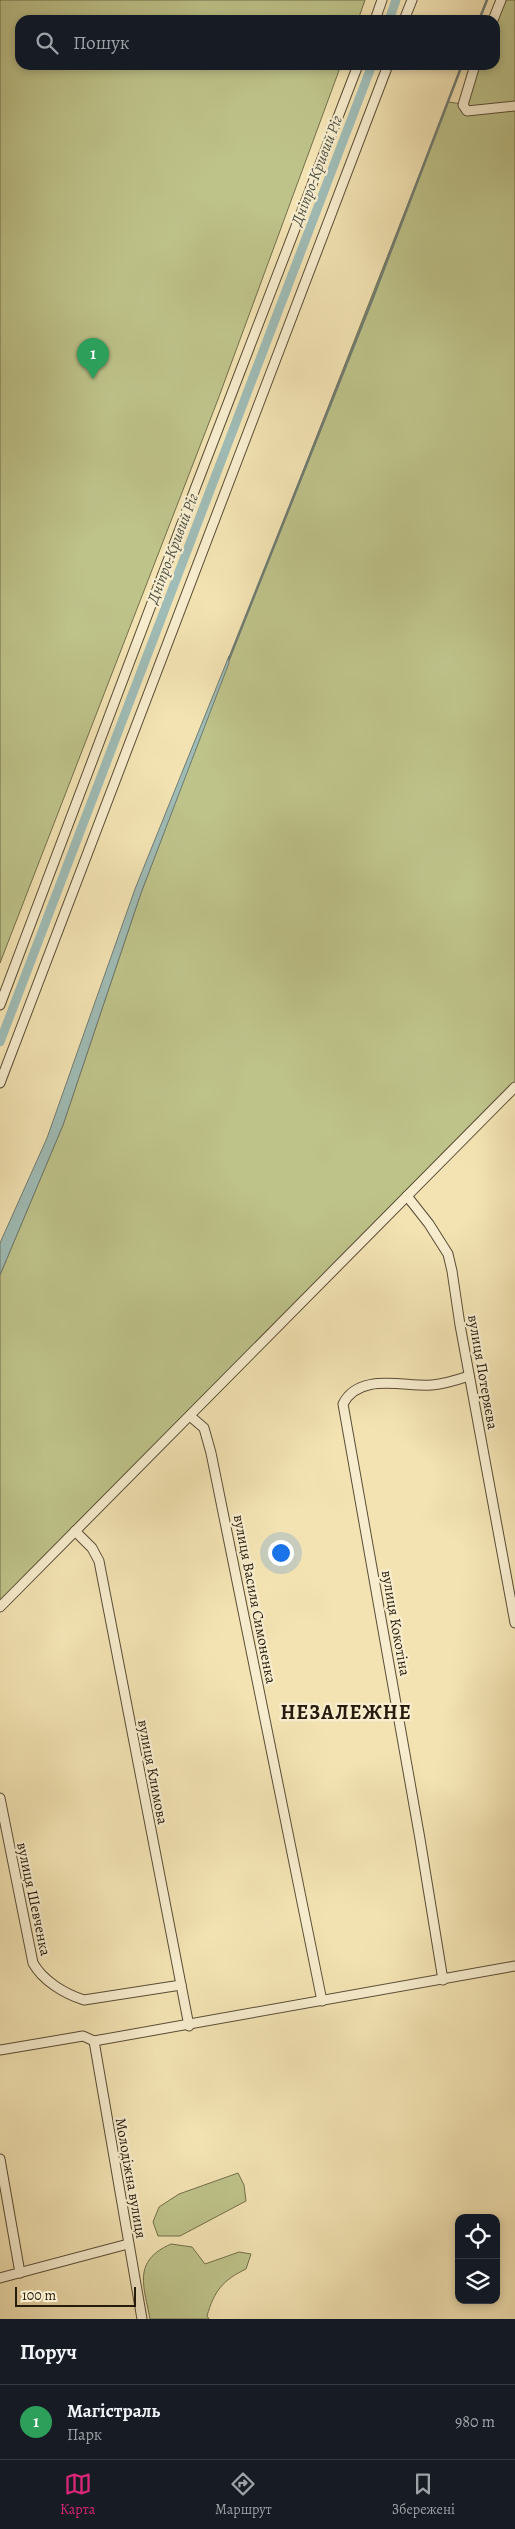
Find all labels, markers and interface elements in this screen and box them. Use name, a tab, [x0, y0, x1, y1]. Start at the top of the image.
search box	[15, 15, 500, 70]
icon: search	[33, 29, 61, 57]
text: Пошук	[73, 30, 130, 56]
water label: Дніпро-Кривий Ріг	[285, 112, 348, 229]
pin: 1	[77, 338, 109, 379]
water label: Дніпро-Кривий Ріг	[141, 490, 204, 607]
street label: вулиця Потеряєва	[463, 1313, 503, 1431]
street label: вулиця Василя Симоненка	[229, 1513, 281, 1685]
your location	[268, 1540, 294, 1566]
street label: вулиця Кокотіна	[377, 1569, 415, 1678]
district label: НЕЗАЛЕЖНЕ	[280, 1699, 412, 1726]
street label: вулиця Климова	[133, 1718, 173, 1826]
street label: вулиця Шевченка	[12, 1840, 56, 1958]
street label: Молодіжна вулиця	[111, 2116, 151, 2240]
map controls	[455, 2214, 500, 2304]
button: locate	[455, 2214, 500, 2259]
button: layers	[455, 2259, 500, 2304]
scale bar	[15, 2284, 136, 2307]
text: 100 m	[22, 2286, 56, 2305]
text: Поруч	[20, 2338, 77, 2366]
text: Магістраль	[67, 2398, 160, 2424]
text: 1	[33, 2411, 39, 2433]
text: 980 m	[455, 2411, 495, 2433]
text: Парк	[67, 2424, 102, 2446]
tab: Карта	[60, 2470, 95, 2519]
tab: Маршрут	[215, 2470, 272, 2519]
tab: Збережені	[392, 2470, 455, 2519]

